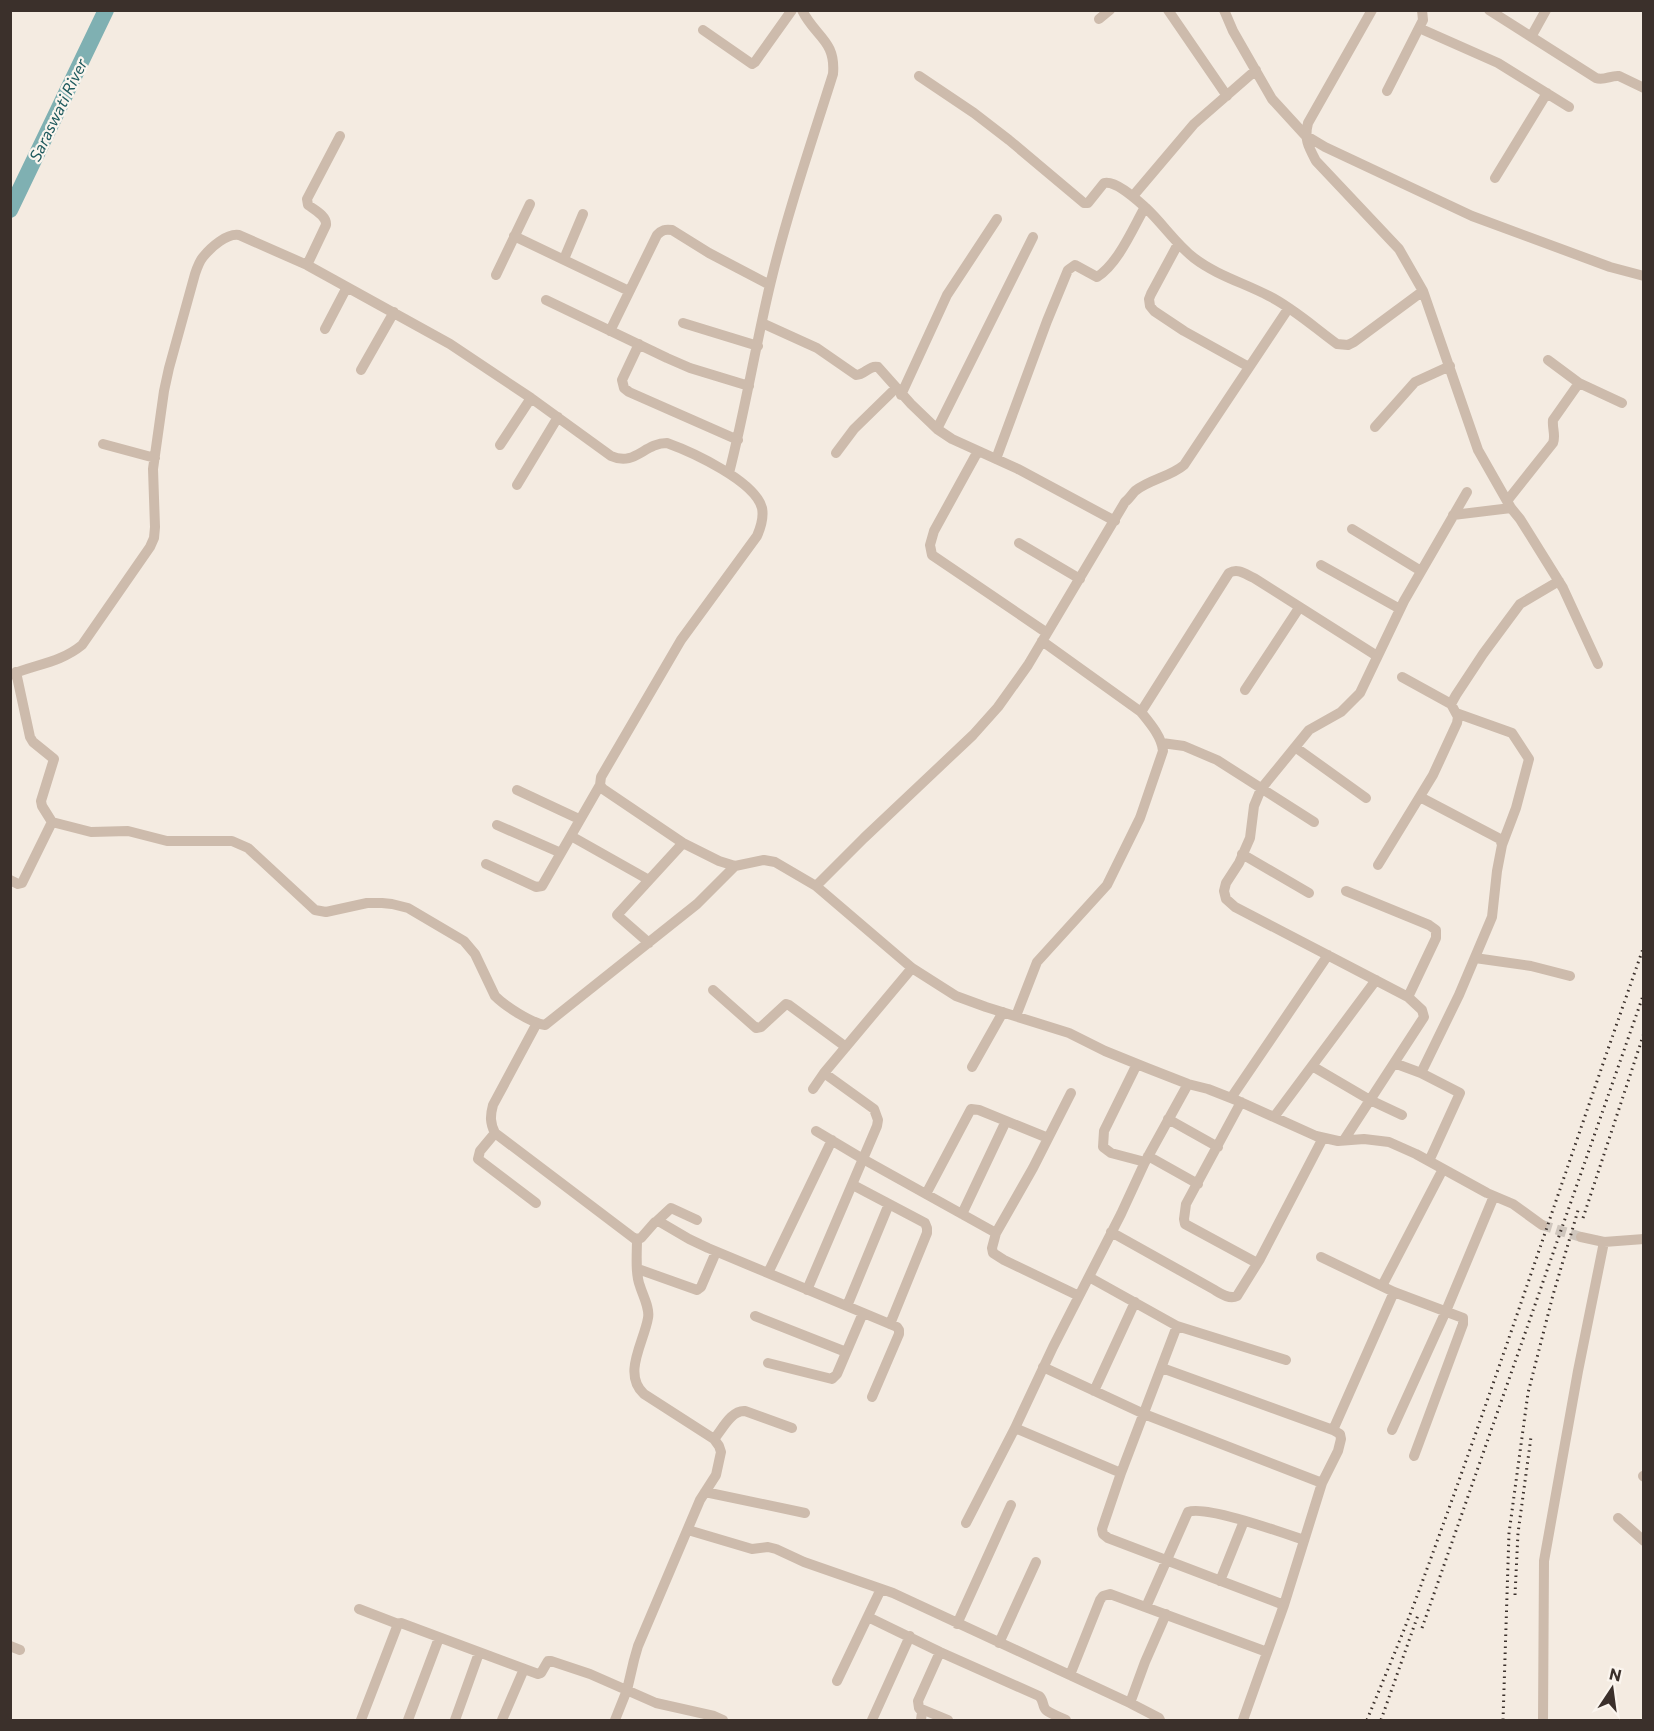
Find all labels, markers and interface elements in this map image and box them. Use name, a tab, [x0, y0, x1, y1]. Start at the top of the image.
water label: Saraswati River	[25, 55, 91, 164]
north arrow	[1582, 1659, 1642, 1719]
text: N	[1608, 1663, 1623, 1685]

